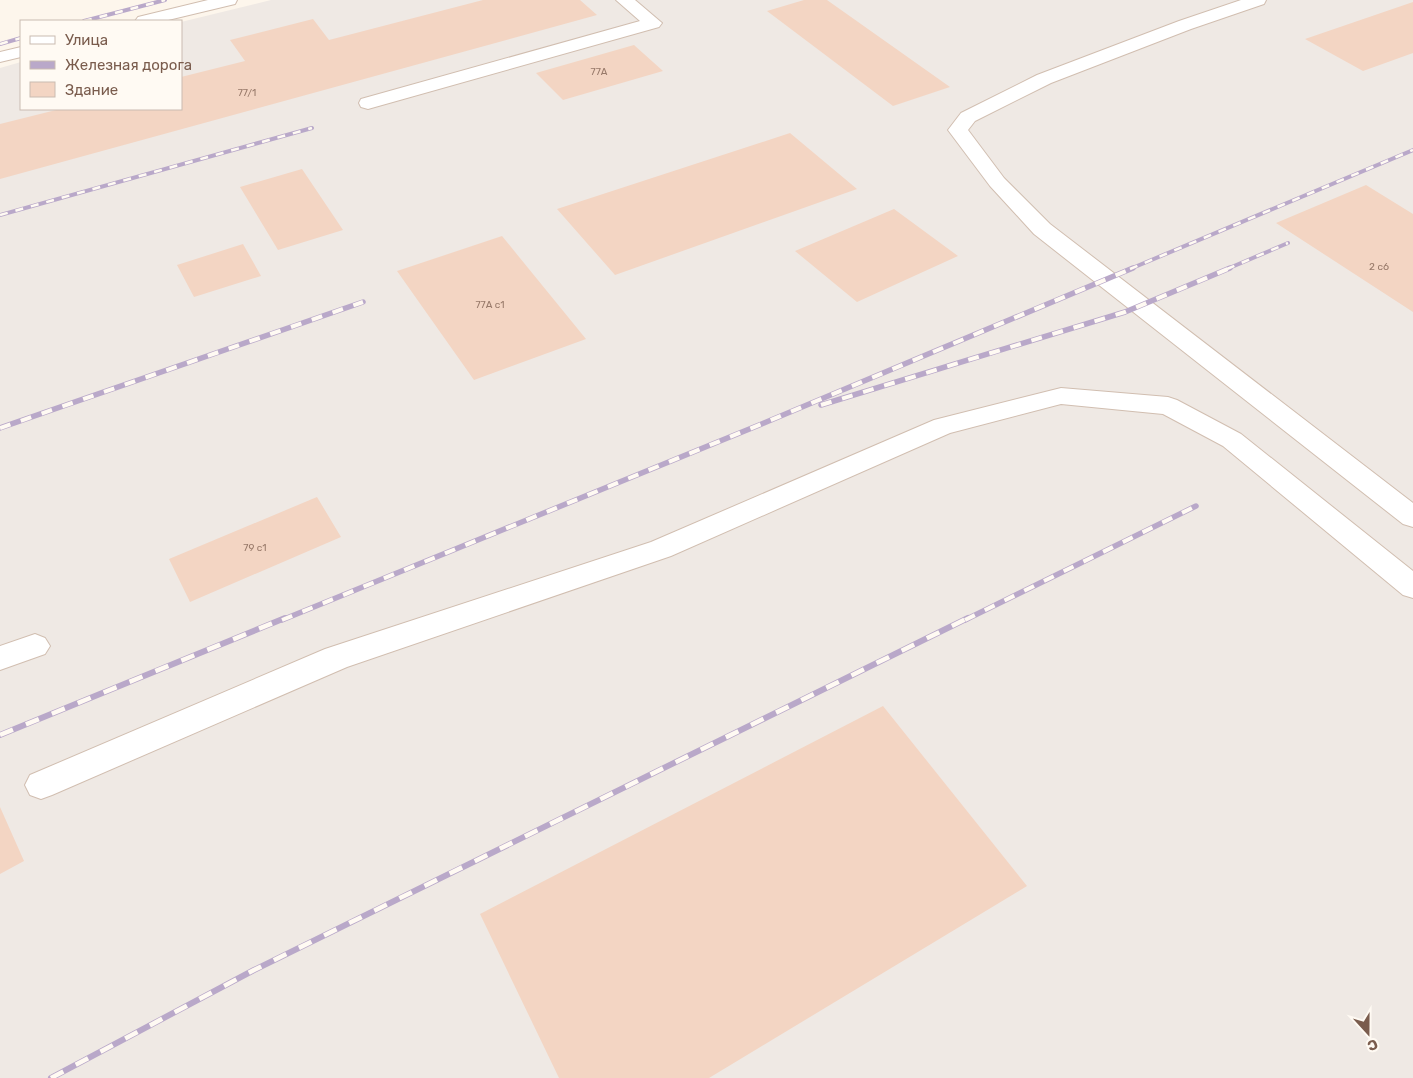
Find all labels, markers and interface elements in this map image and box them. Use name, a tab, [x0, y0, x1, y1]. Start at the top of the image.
legend	[20, 20, 182, 110]
text: Улица	[65, 31, 108, 49]
text: Железная дорога	[65, 56, 192, 74]
house number: 77А	[591, 66, 608, 78]
text: Здание	[65, 81, 118, 99]
house number: 77/1	[238, 87, 256, 99]
house number: 2 с6	[1369, 261, 1389, 273]
house number: 77А с1	[475, 299, 505, 311]
house number: 79 с1	[243, 542, 267, 554]
north arrow	[1343, 1008, 1393, 1058]
text: С	[1365, 1035, 1380, 1054]

